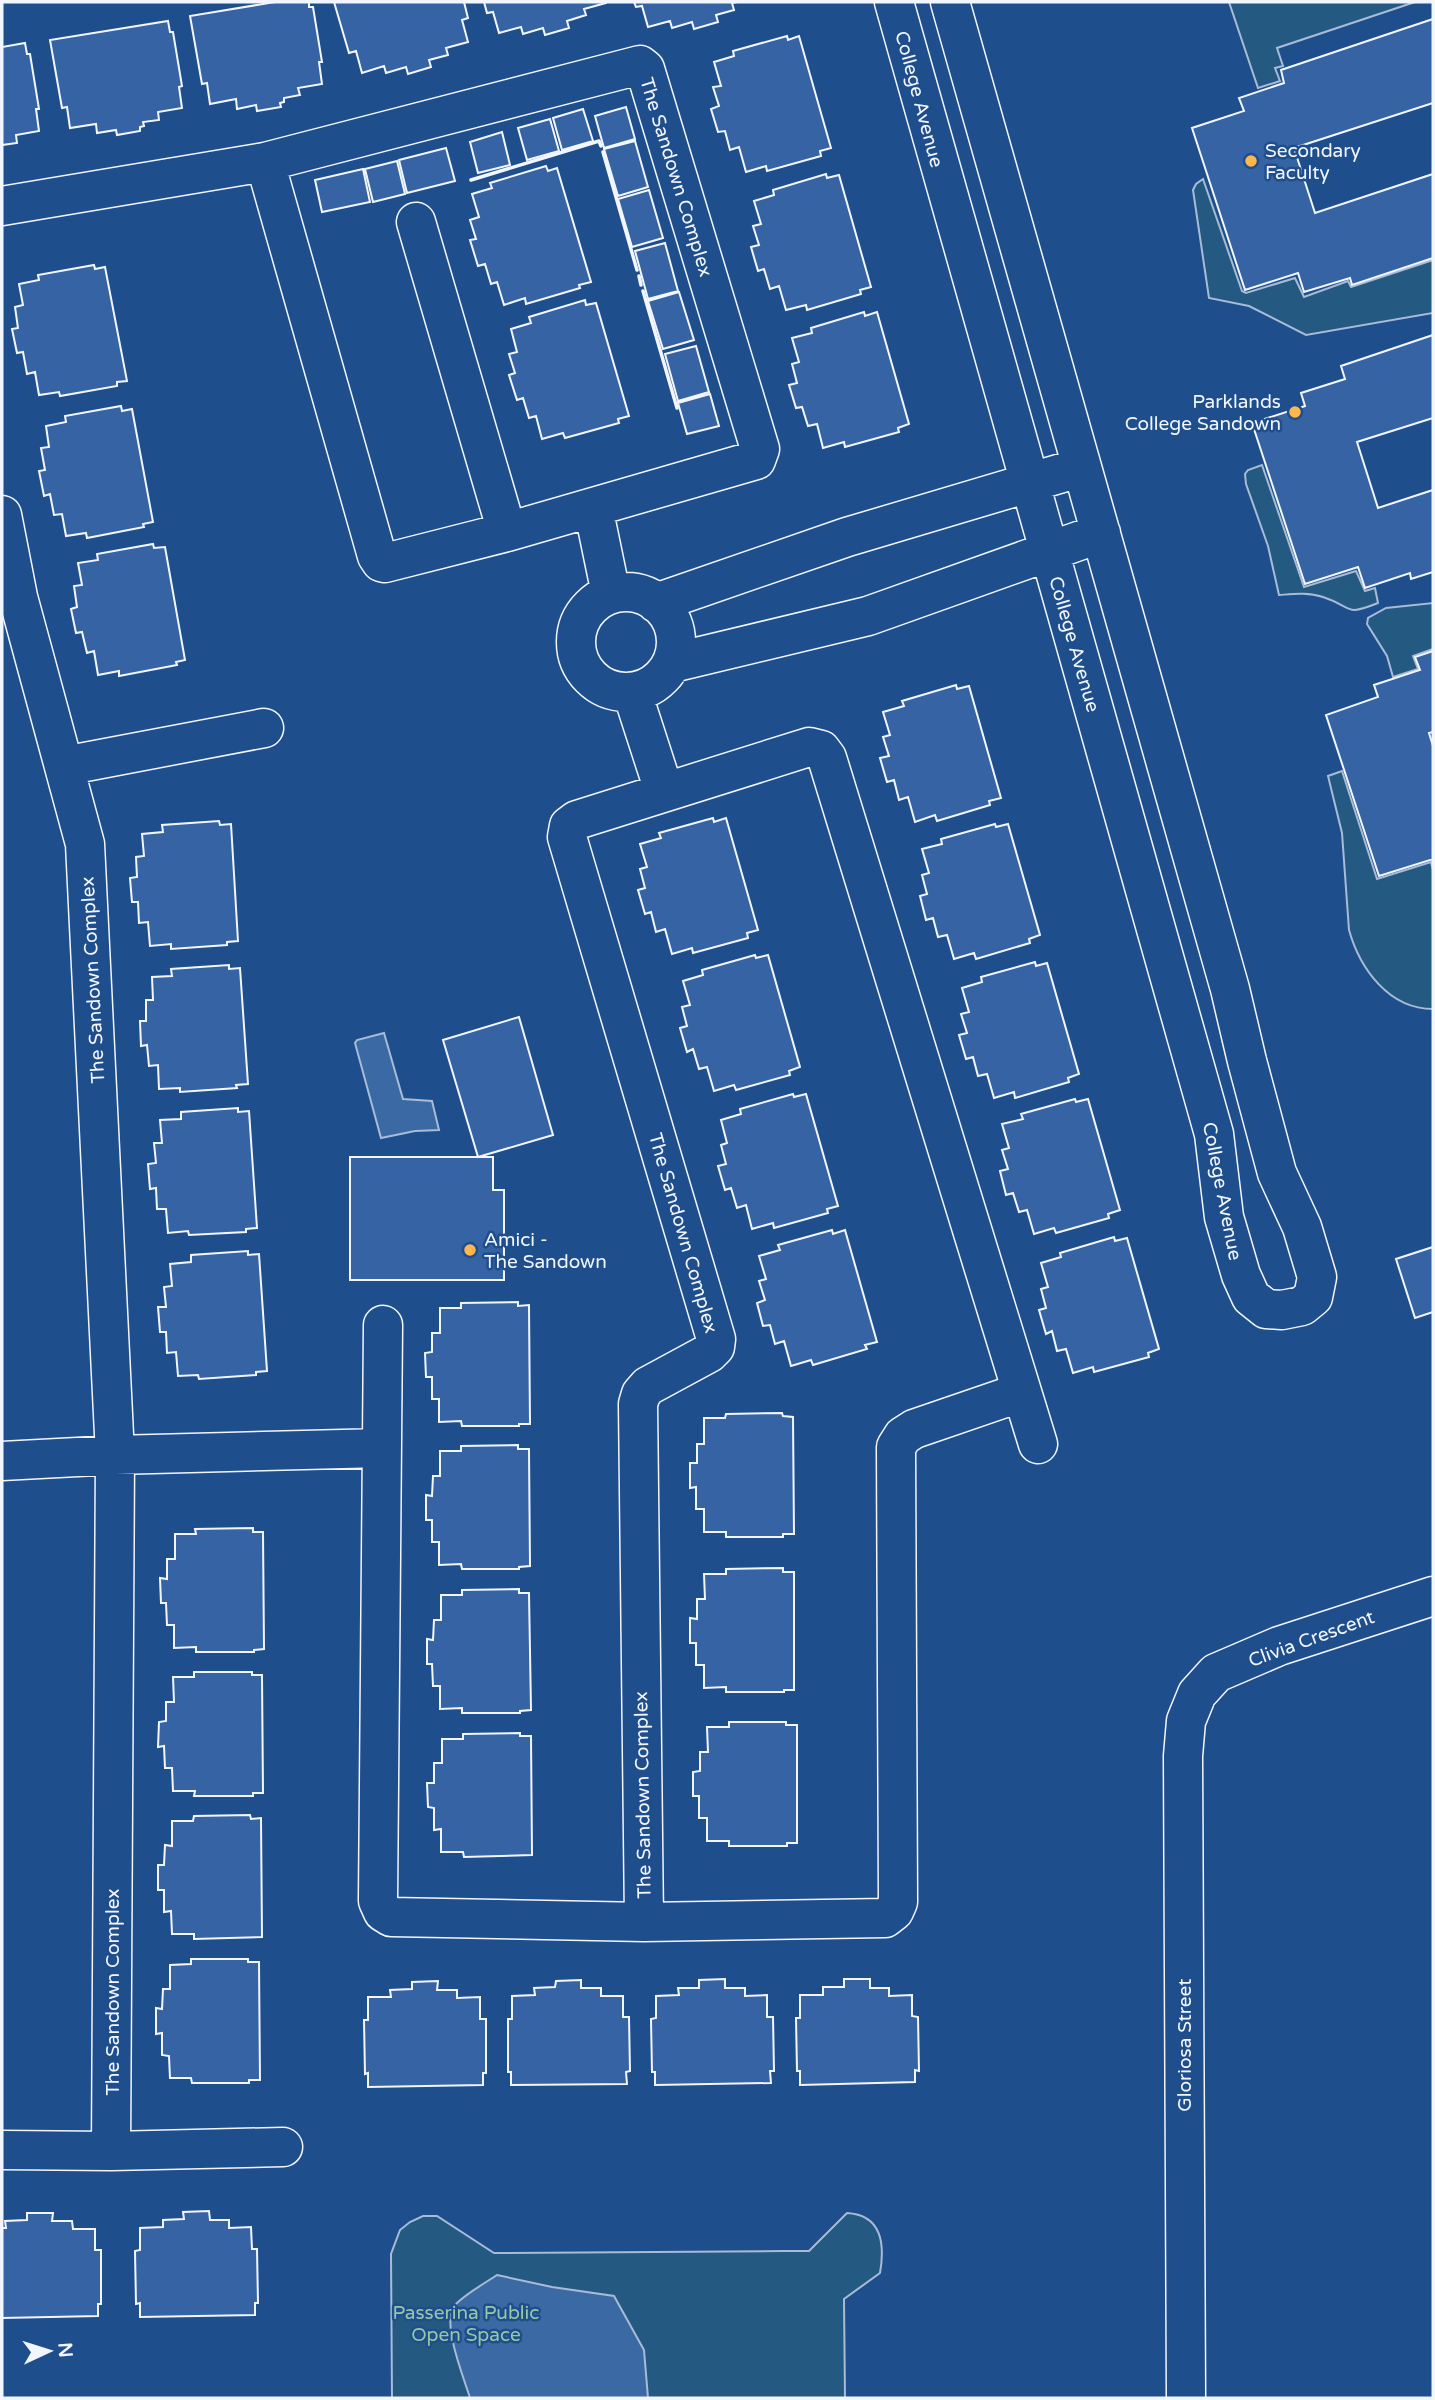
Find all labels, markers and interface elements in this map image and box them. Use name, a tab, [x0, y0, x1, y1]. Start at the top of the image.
street label: College Avenue	[890, 29, 948, 170]
street label: The Sandown Complex	[635, 75, 717, 280]
place label: Secondary Faculty	[1265, 140, 1361, 184]
marker: Secondary Faculty	[1243, 153, 1259, 169]
place label: Parklands College Sandown	[1125, 391, 1281, 435]
marker: Parklands College Sandown	[1287, 404, 1303, 420]
street label: College Avenue	[1044, 574, 1104, 715]
street label: The Sandown Complex	[77, 876, 109, 1084]
street label: College Avenue	[1198, 1120, 1246, 1262]
street label: The Sandown Complex	[644, 1131, 722, 1336]
place label: Amici - The Sandown	[484, 1229, 607, 1273]
marker: Amici - The Sandown	[462, 1242, 478, 1258]
street label: Clivia Crescent	[1245, 1606, 1377, 1672]
street label: The Sandown Complex	[630, 1691, 656, 1899]
street label: The Sandown Complex	[102, 1888, 124, 2096]
street label: Gloriosa Street	[1174, 1978, 1196, 2112]
park label: Passerina Public Open Space	[393, 2302, 539, 2346]
north arrow	[14, 2316, 84, 2386]
text: N	[53, 2342, 76, 2358]

